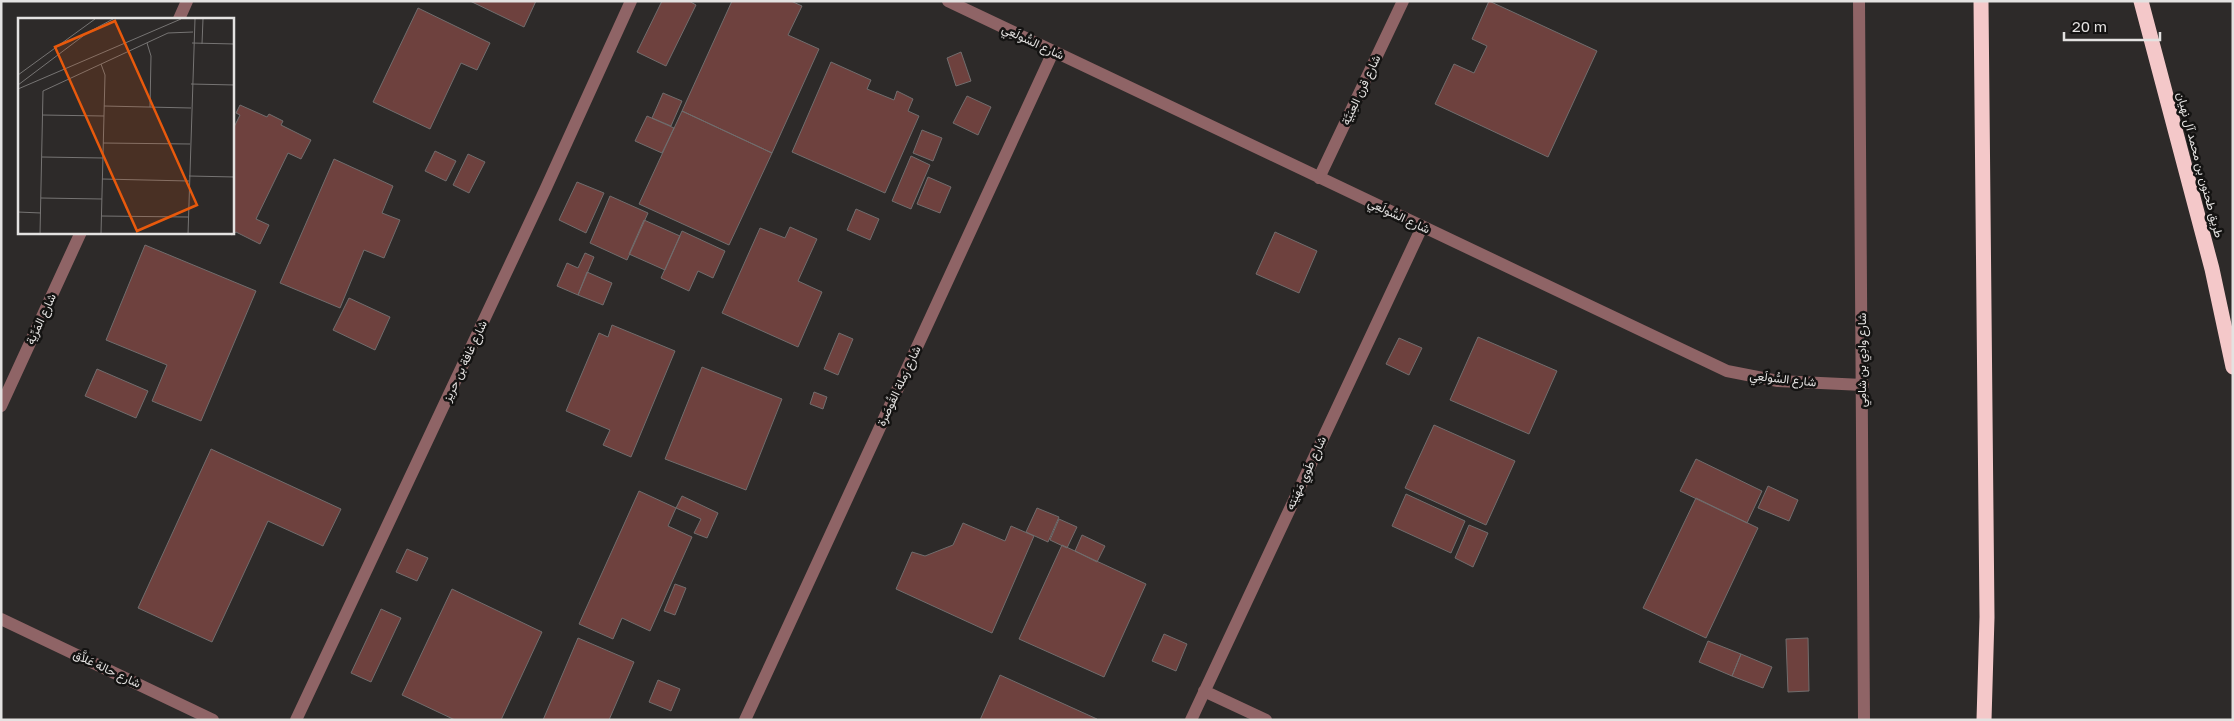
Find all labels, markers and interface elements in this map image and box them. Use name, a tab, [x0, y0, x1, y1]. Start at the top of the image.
scale bar	[2064, 10, 2160, 42]
text: 20 m	[2072, 17, 2107, 35]
inset map	[18, 18, 234, 234]
street label: شارع السُّولَعِي	[998, 21, 1067, 65]
street label: شارع قرن العِبَيَّة	[1338, 52, 1385, 128]
street label: طريق طحنون بن محمد آل نهيان	[2173, 90, 2227, 240]
street label: شارع السُّولَعِي	[1364, 195, 1433, 239]
street label: شارع المَرِّية	[22, 291, 61, 348]
street label: شارع وادِي بن شامِي	[1854, 313, 1872, 407]
street label: شارع غافة بن حريز	[439, 318, 492, 406]
street label: شارع رَملة القُوصَرة	[873, 343, 925, 429]
street label: شارع السُّولَعِي	[1749, 368, 1817, 392]
street label: شارع طَوي مَهَيَته	[1282, 434, 1332, 513]
street label: شارع حالة عَلاَّق	[70, 646, 144, 693]

